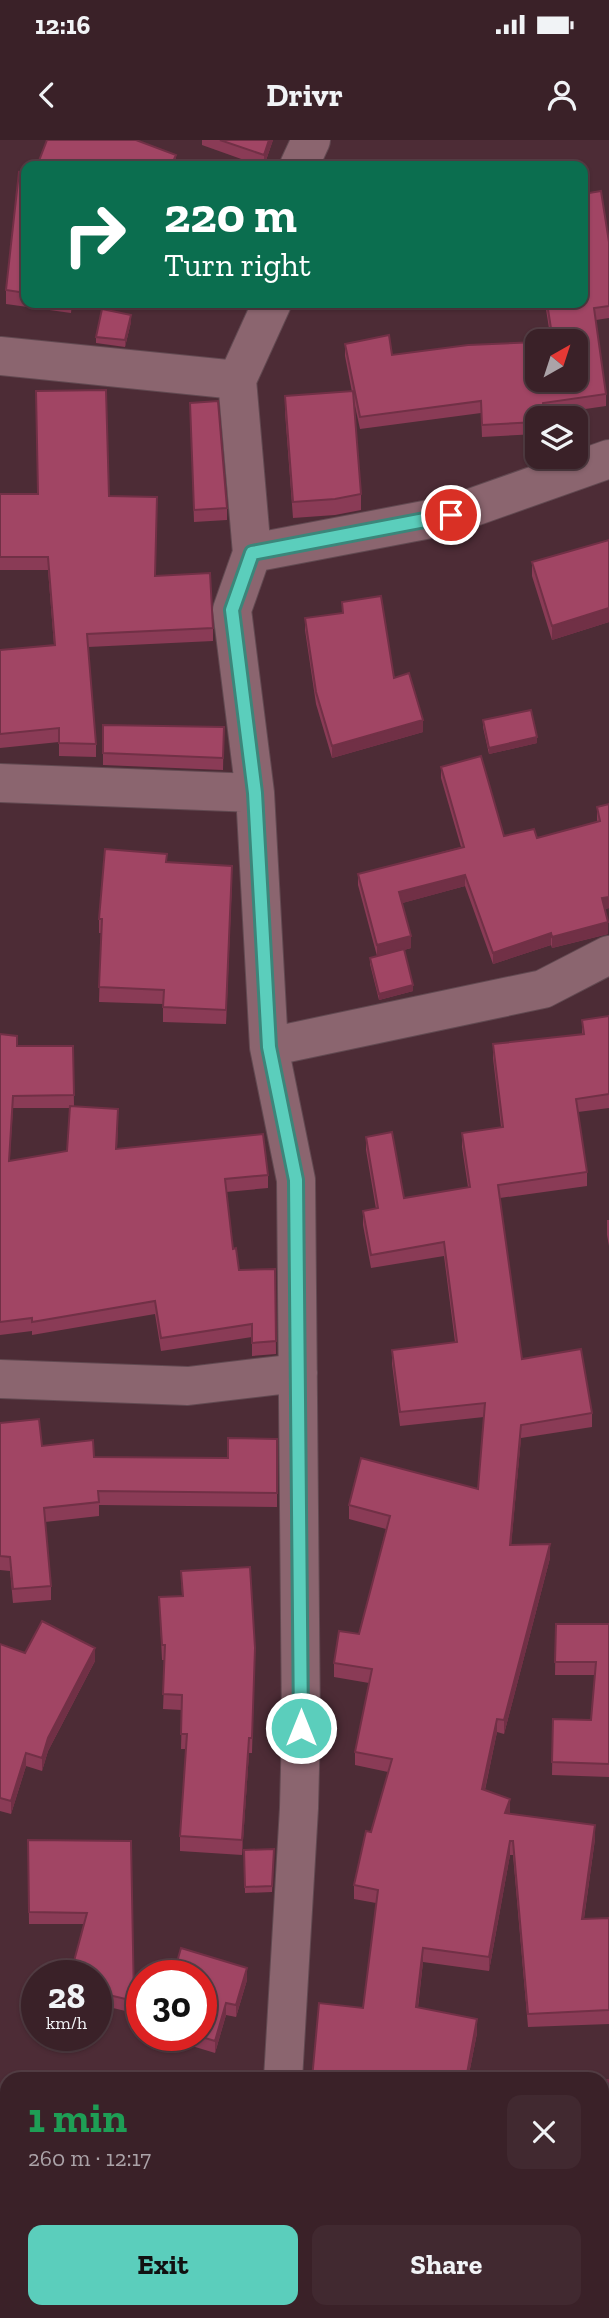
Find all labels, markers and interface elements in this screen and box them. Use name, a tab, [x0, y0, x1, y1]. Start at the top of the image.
text: 12:16	[35, 9, 90, 41]
icon: back	[28, 76, 66, 114]
text: Drivr	[266, 76, 343, 114]
icon: person	[543, 76, 581, 114]
text: 220 m	[164, 186, 297, 245]
icon: right	[49, 189, 140, 280]
text: Turn right	[164, 246, 311, 284]
north arrow	[525, 329, 588, 392]
map controls	[525, 329, 588, 469]
button: layers	[525, 406, 588, 469]
pin	[421, 485, 481, 545]
icon: arrive	[432, 496, 470, 534]
position arrow	[264, 1691, 338, 1765]
speed limit sign: 30	[126, 1960, 217, 2051]
text: 28	[48, 1975, 85, 2017]
text: km/h	[46, 2012, 87, 2034]
text: 1 min	[28, 2092, 127, 2143]
button: close	[507, 2095, 581, 2169]
text: 260 m · 12:17	[28, 2144, 151, 2172]
button: Exit	[28, 2225, 298, 2305]
button: Share	[312, 2225, 581, 2305]

